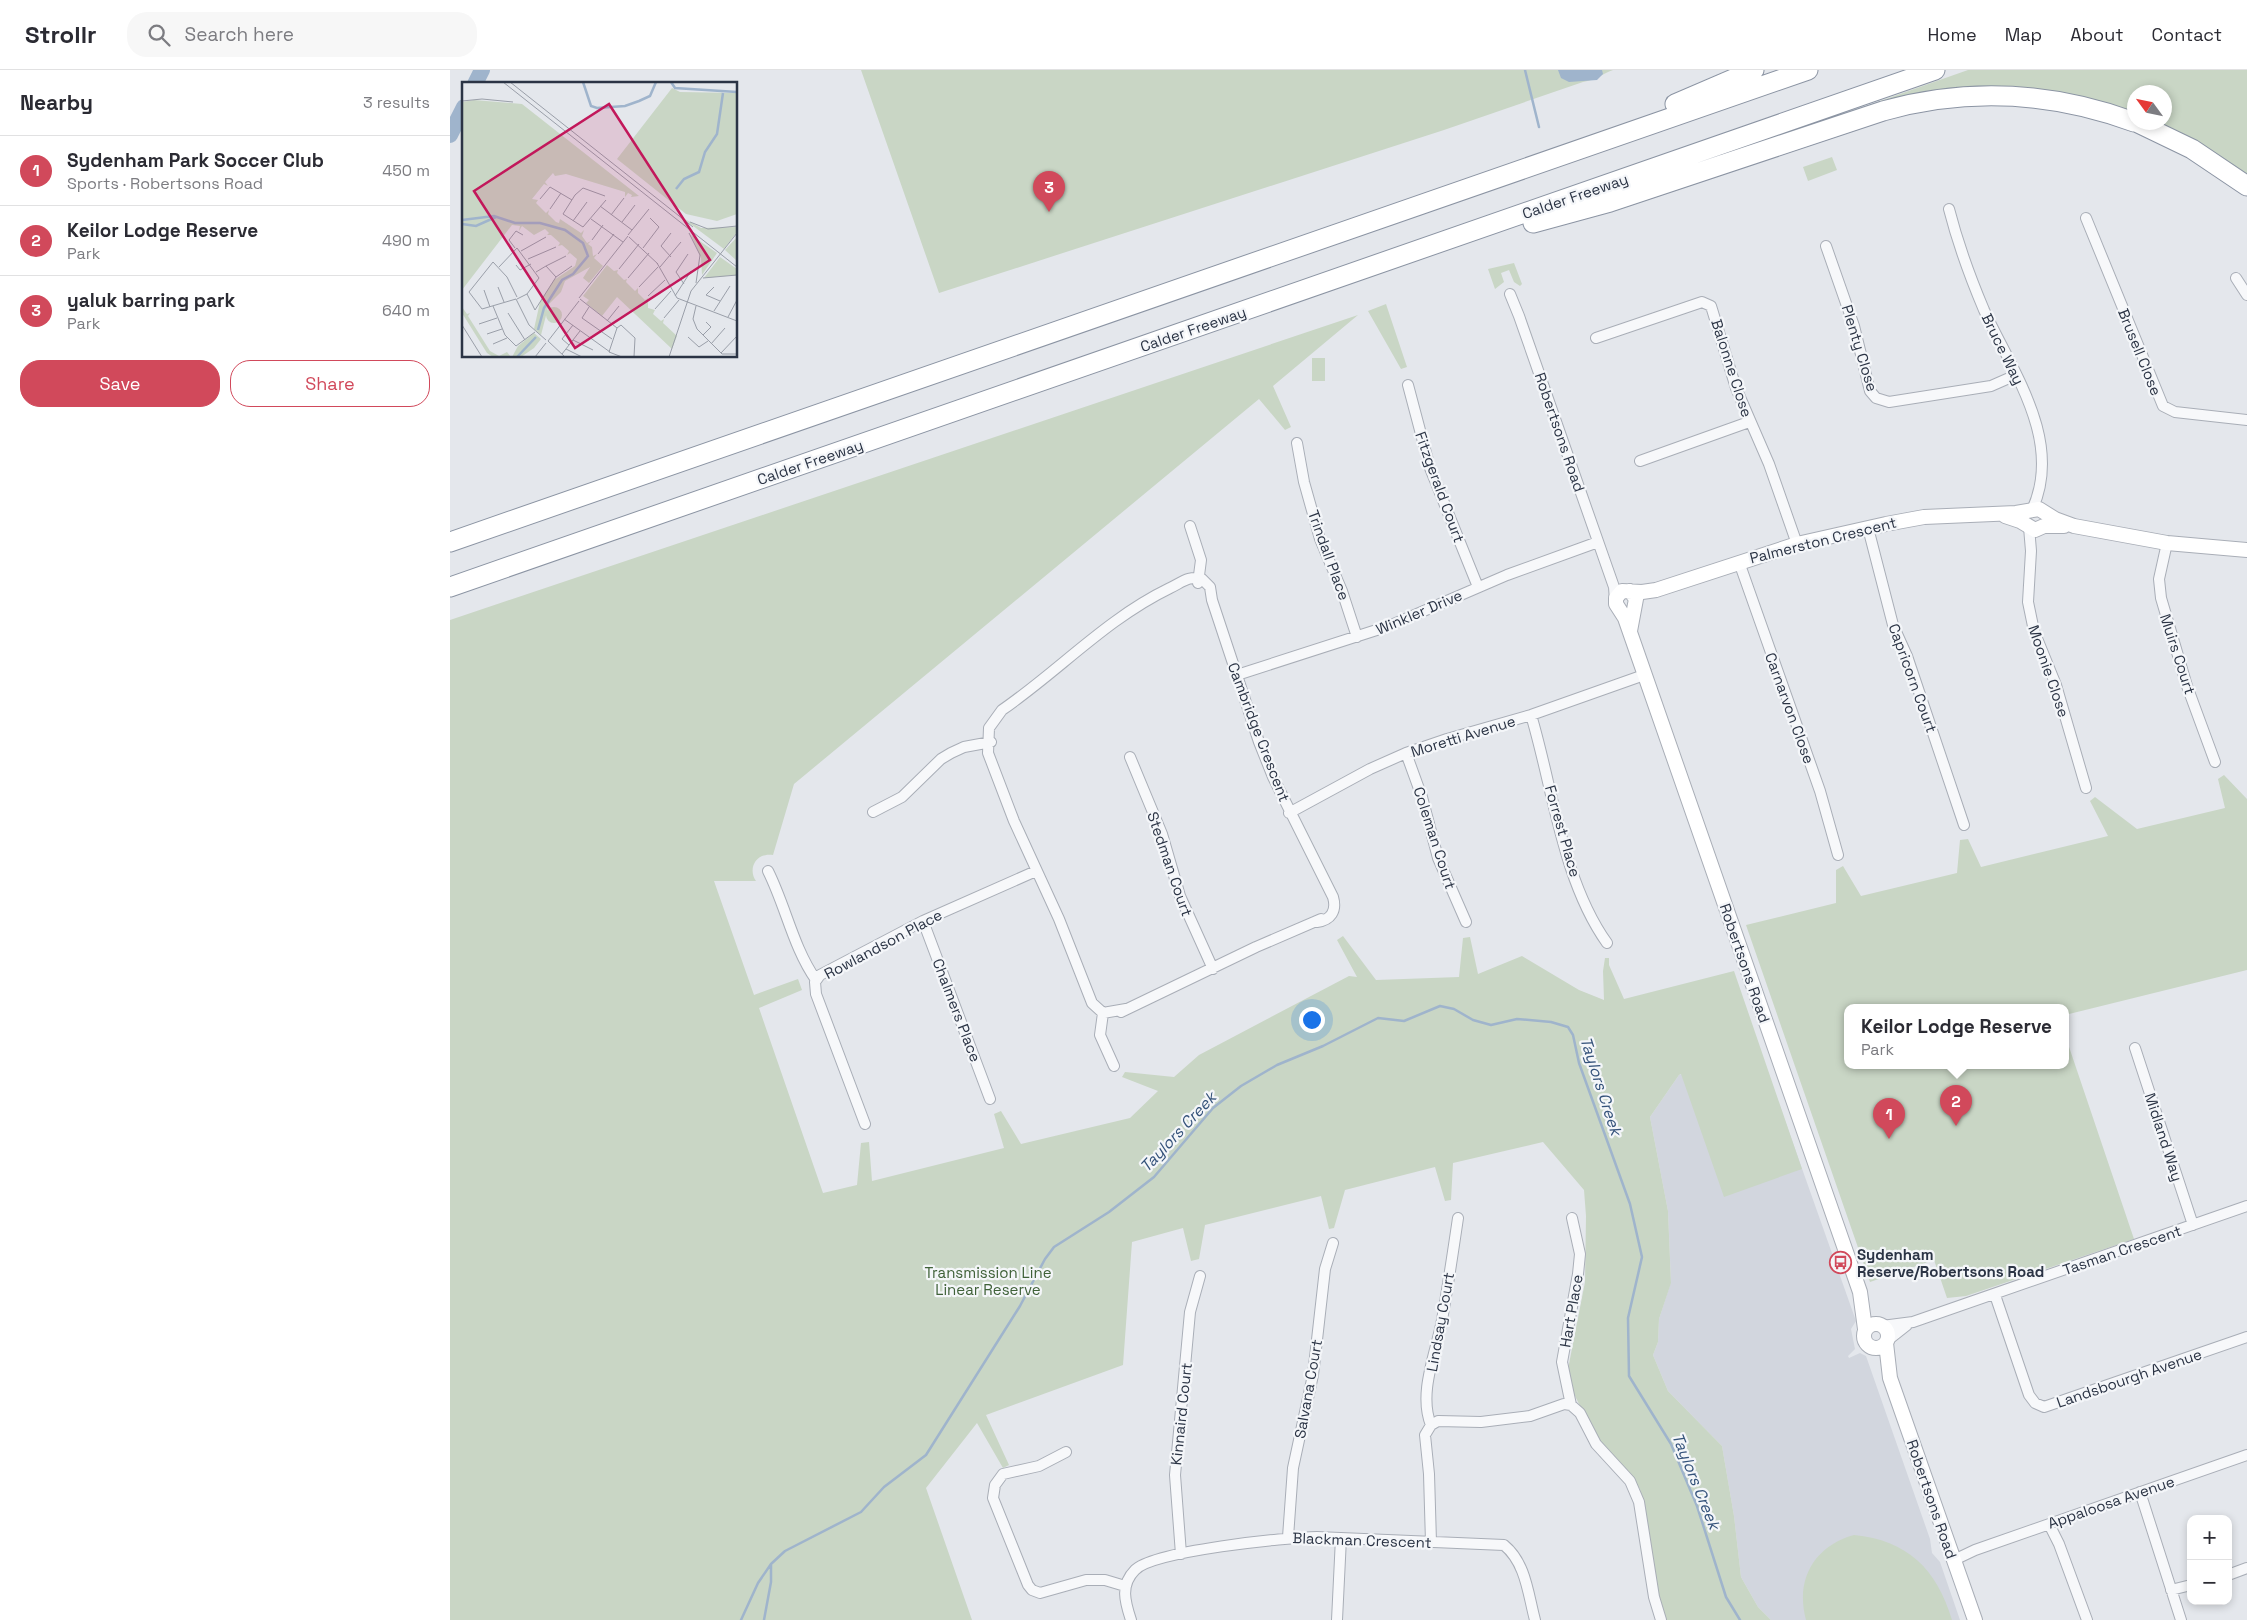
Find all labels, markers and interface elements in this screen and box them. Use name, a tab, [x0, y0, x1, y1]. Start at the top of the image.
search box	[127, 12, 477, 57]
text: Strollr	[25, 19, 97, 50]
icon: search	[145, 21, 173, 49]
text: Search here	[185, 22, 294, 47]
text: Home	[1928, 23, 1977, 46]
text: Map	[2005, 23, 2042, 46]
text: About	[2070, 23, 2124, 46]
text: Contact	[2152, 23, 2222, 46]
inset map	[462, 82, 738, 358]
north arrow	[2127, 85, 2172, 130]
text: Nearby	[20, 89, 93, 116]
text: 3 results	[363, 92, 430, 113]
text: Sydenham Park Soccer Club	[67, 148, 324, 173]
text: 1	[32, 160, 40, 181]
text: 450 m	[382, 160, 430, 181]
street label: Calder Freeway	[1520, 169, 1630, 223]
pin: 3	[1033, 171, 1065, 212]
text: Sports · Robertsons Road	[67, 173, 263, 194]
text: Keilor Lodge Reserve	[67, 218, 258, 243]
text: 2	[31, 230, 41, 251]
text: 490 m	[382, 230, 430, 251]
text: Park	[67, 243, 100, 264]
text: yaluk barring park	[67, 288, 235, 313]
text: 3	[31, 300, 41, 321]
text: 640 m	[382, 300, 430, 321]
street label: Calder Freeway	[1138, 302, 1248, 356]
street label: Plenty Close	[1838, 302, 1882, 394]
street label: Brusell Close	[2114, 306, 2166, 398]
street label: Bruce Way	[1978, 310, 2028, 388]
text: Park	[67, 313, 100, 334]
street label: Balonne Close	[1707, 317, 1757, 420]
button: Save	[20, 360, 220, 407]
button: Share	[230, 360, 430, 407]
street label: Robertsons Road	[1531, 370, 1589, 494]
street label: Fitzgerald Court	[1411, 429, 1469, 545]
street label: Calder Freeway	[755, 435, 865, 489]
street label: Trindall Place	[1304, 507, 1354, 603]
street label: Palmerston Crescent	[1748, 513, 1898, 567]
street label: Winkler Drive	[1373, 585, 1465, 639]
street label: Muirs Court	[2156, 611, 2200, 697]
street label: Capricorn Court	[1884, 621, 1942, 735]
street label: Moonie Close	[2024, 622, 2074, 720]
street label: Carnarvon Close	[1761, 650, 1819, 766]
street label: Cambridge Crescent	[1224, 660, 1294, 804]
street label: Moretti Avenue	[1408, 711, 1518, 761]
street label: Forrest Place	[1541, 783, 1585, 879]
street label: Coleman Court	[1409, 784, 1461, 892]
street label: Stedman Court	[1143, 809, 1197, 919]
street label: Robertsons Road	[1716, 901, 1774, 1025]
street label: Rowlandson Place	[821, 905, 945, 983]
street label: Chalmers Place	[929, 956, 985, 1064]
popup	[1844, 1004, 2069, 1069]
your location	[1299, 1007, 1325, 1033]
text: Keilor Lodge Reserve	[1861, 1014, 2052, 1039]
water label: Taylors Creek	[1575, 1034, 1628, 1140]
text: Park	[1861, 1039, 1894, 1060]
pin: 2	[1940, 1085, 1972, 1126]
water label: Taylors Creek	[1135, 1086, 1222, 1177]
street label: Midland Way	[2141, 1090, 2187, 1184]
pin: 1	[1873, 1098, 1905, 1139]
street label: Tasman Crescent	[2060, 1221, 2184, 1279]
place label: Sydenham Reserve/Robertsons Road	[1857, 1245, 2044, 1281]
bus stop icon: Sydenham Reserve/Robertsons Road	[1829, 1251, 1853, 1275]
park label: Transmission Line Linear Reserve	[924, 1263, 1052, 1299]
street label: Lindsay Court	[1422, 1271, 1458, 1373]
street label: Hart Place	[1555, 1273, 1587, 1349]
street label: Salvana Court	[1290, 1338, 1326, 1440]
street label: Landsbourgh Avenue	[2054, 1344, 2204, 1412]
street label: Kinnaird Court	[1166, 1362, 1196, 1466]
water label: Taylors Creek	[1667, 1429, 1726, 1535]
street label: Robertsons Road	[1903, 1437, 1961, 1561]
street label: Appaloosa Avenue	[2045, 1471, 2177, 1533]
map controls	[2187, 1515, 2232, 1605]
button: +	[2187, 1515, 2232, 1560]
street label: Blackman Crescent	[1292, 1528, 1432, 1552]
button: −	[2187, 1560, 2232, 1605]

